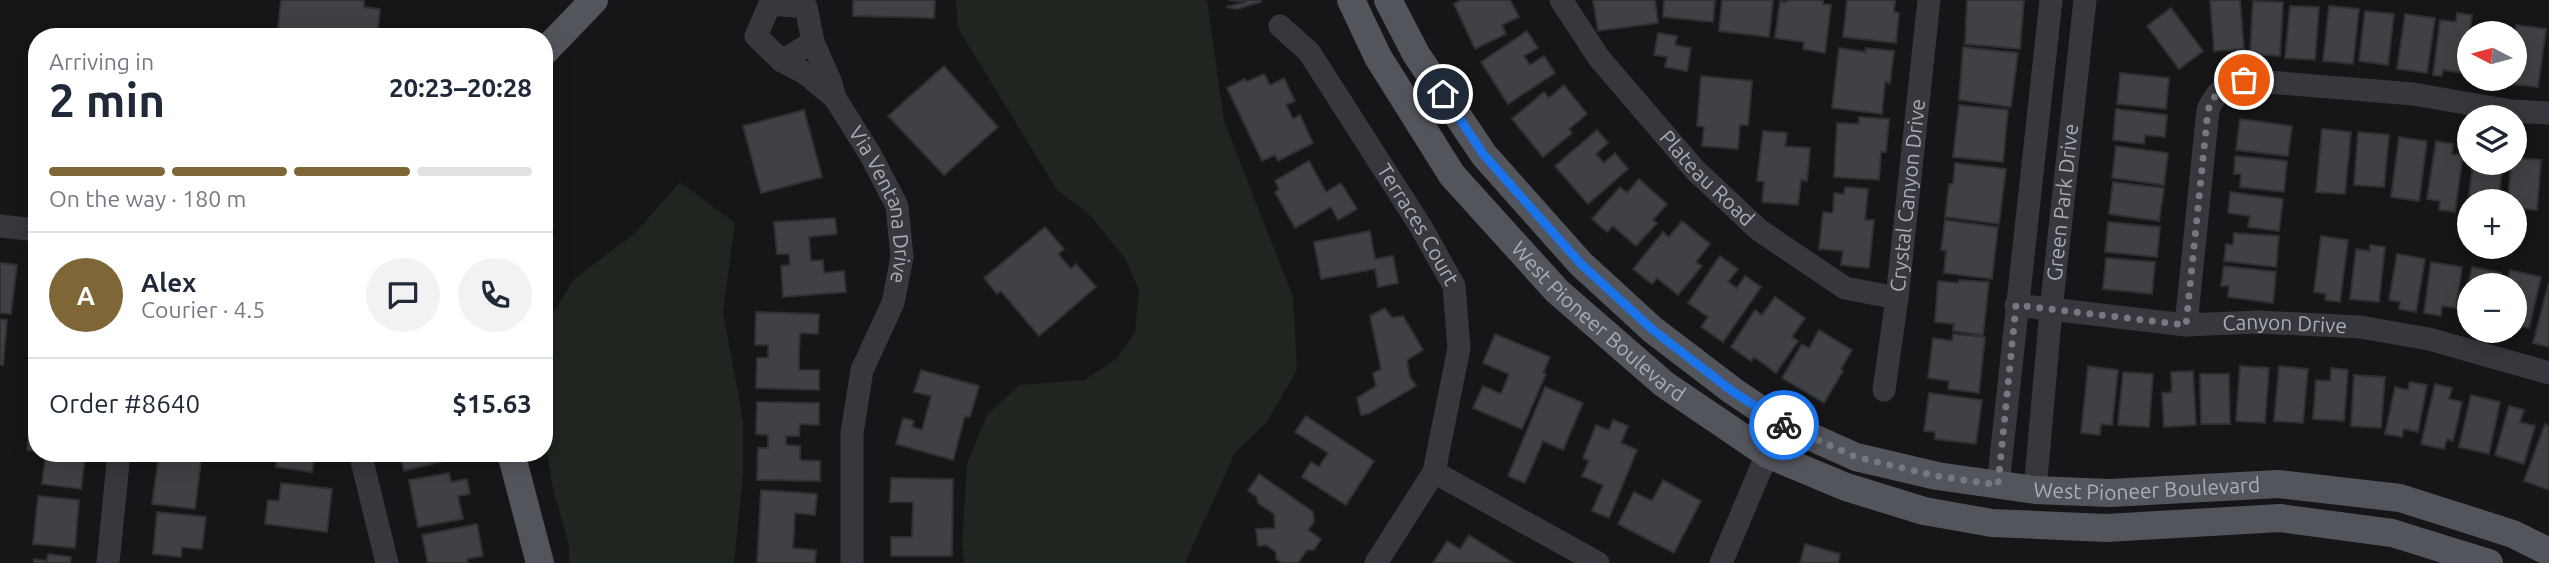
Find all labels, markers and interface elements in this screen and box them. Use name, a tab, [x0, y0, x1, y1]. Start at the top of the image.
north arrow	[2457, 21, 2527, 91]
map controls	[2457, 21, 2527, 343]
text: Arriving in	[49, 49, 154, 74]
pin	[2214, 50, 2274, 110]
icon: bag	[2225, 61, 2263, 99]
pin	[1413, 64, 1473, 124]
text: 20:23–20:28	[389, 73, 532, 102]
text: 2 min	[49, 74, 165, 126]
icon: home	[1424, 75, 1462, 113]
street label: Crystal Canyon Drive	[1885, 98, 1929, 293]
button: layers	[2457, 105, 2527, 175]
street label: Via Ventana Drive	[844, 121, 915, 286]
street label: Green Park Drive	[2041, 122, 2082, 282]
street label: Plateau Road	[1655, 125, 1760, 230]
street label: Terraces Court	[1373, 159, 1464, 289]
text: On the way · 180 m	[49, 186, 246, 211]
button: +	[2457, 189, 2527, 259]
street label: West Pioneer Boulevard	[1507, 236, 1690, 406]
button: chat	[366, 258, 440, 332]
button: phone	[458, 258, 532, 332]
text: Alex	[141, 268, 196, 297]
button: −	[2457, 273, 2527, 343]
text: A	[77, 281, 95, 310]
text: Courier · 4.5	[141, 297, 265, 322]
street label: Canyon Drive	[2222, 309, 2348, 337]
text: Order #8640	[49, 389, 200, 418]
text: $15.63	[452, 389, 532, 418]
courier	[1749, 390, 1819, 460]
icon: bike	[1765, 406, 1803, 444]
street label: West Pioneer Boulevard	[2033, 472, 2261, 504]

